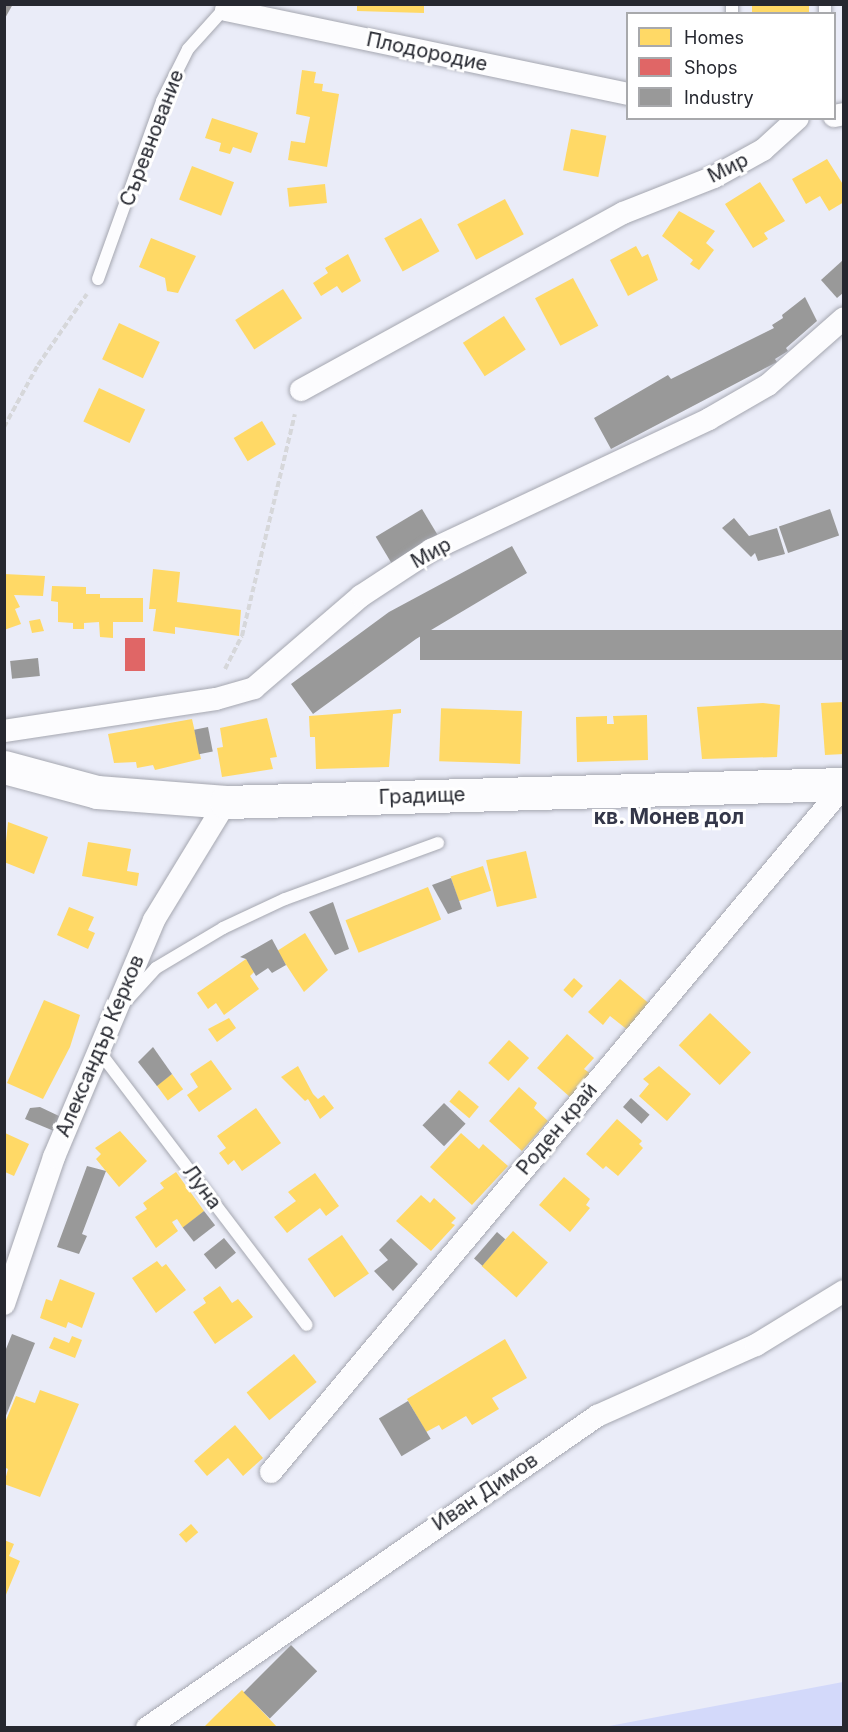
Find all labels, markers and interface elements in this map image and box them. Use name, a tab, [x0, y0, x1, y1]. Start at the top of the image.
legend	[626, 12, 836, 120]
street label: Плодородие	[364, 27, 490, 77]
text: Homes	[684, 27, 744, 48]
text: Shops	[684, 57, 738, 78]
street label: Съревнование	[115, 66, 189, 210]
text: Industry	[684, 87, 754, 108]
street label: Мир	[704, 148, 752, 188]
street label: Мир	[407, 532, 455, 574]
street label: Градище	[378, 782, 466, 810]
district label: кв. Монев дол	[593, 804, 745, 830]
street label: Александър Керков	[51, 951, 149, 1141]
street label: Роден край	[512, 1078, 602, 1180]
street label: Луна	[178, 1160, 226, 1214]
street label: Иван Димов	[428, 1448, 542, 1536]

